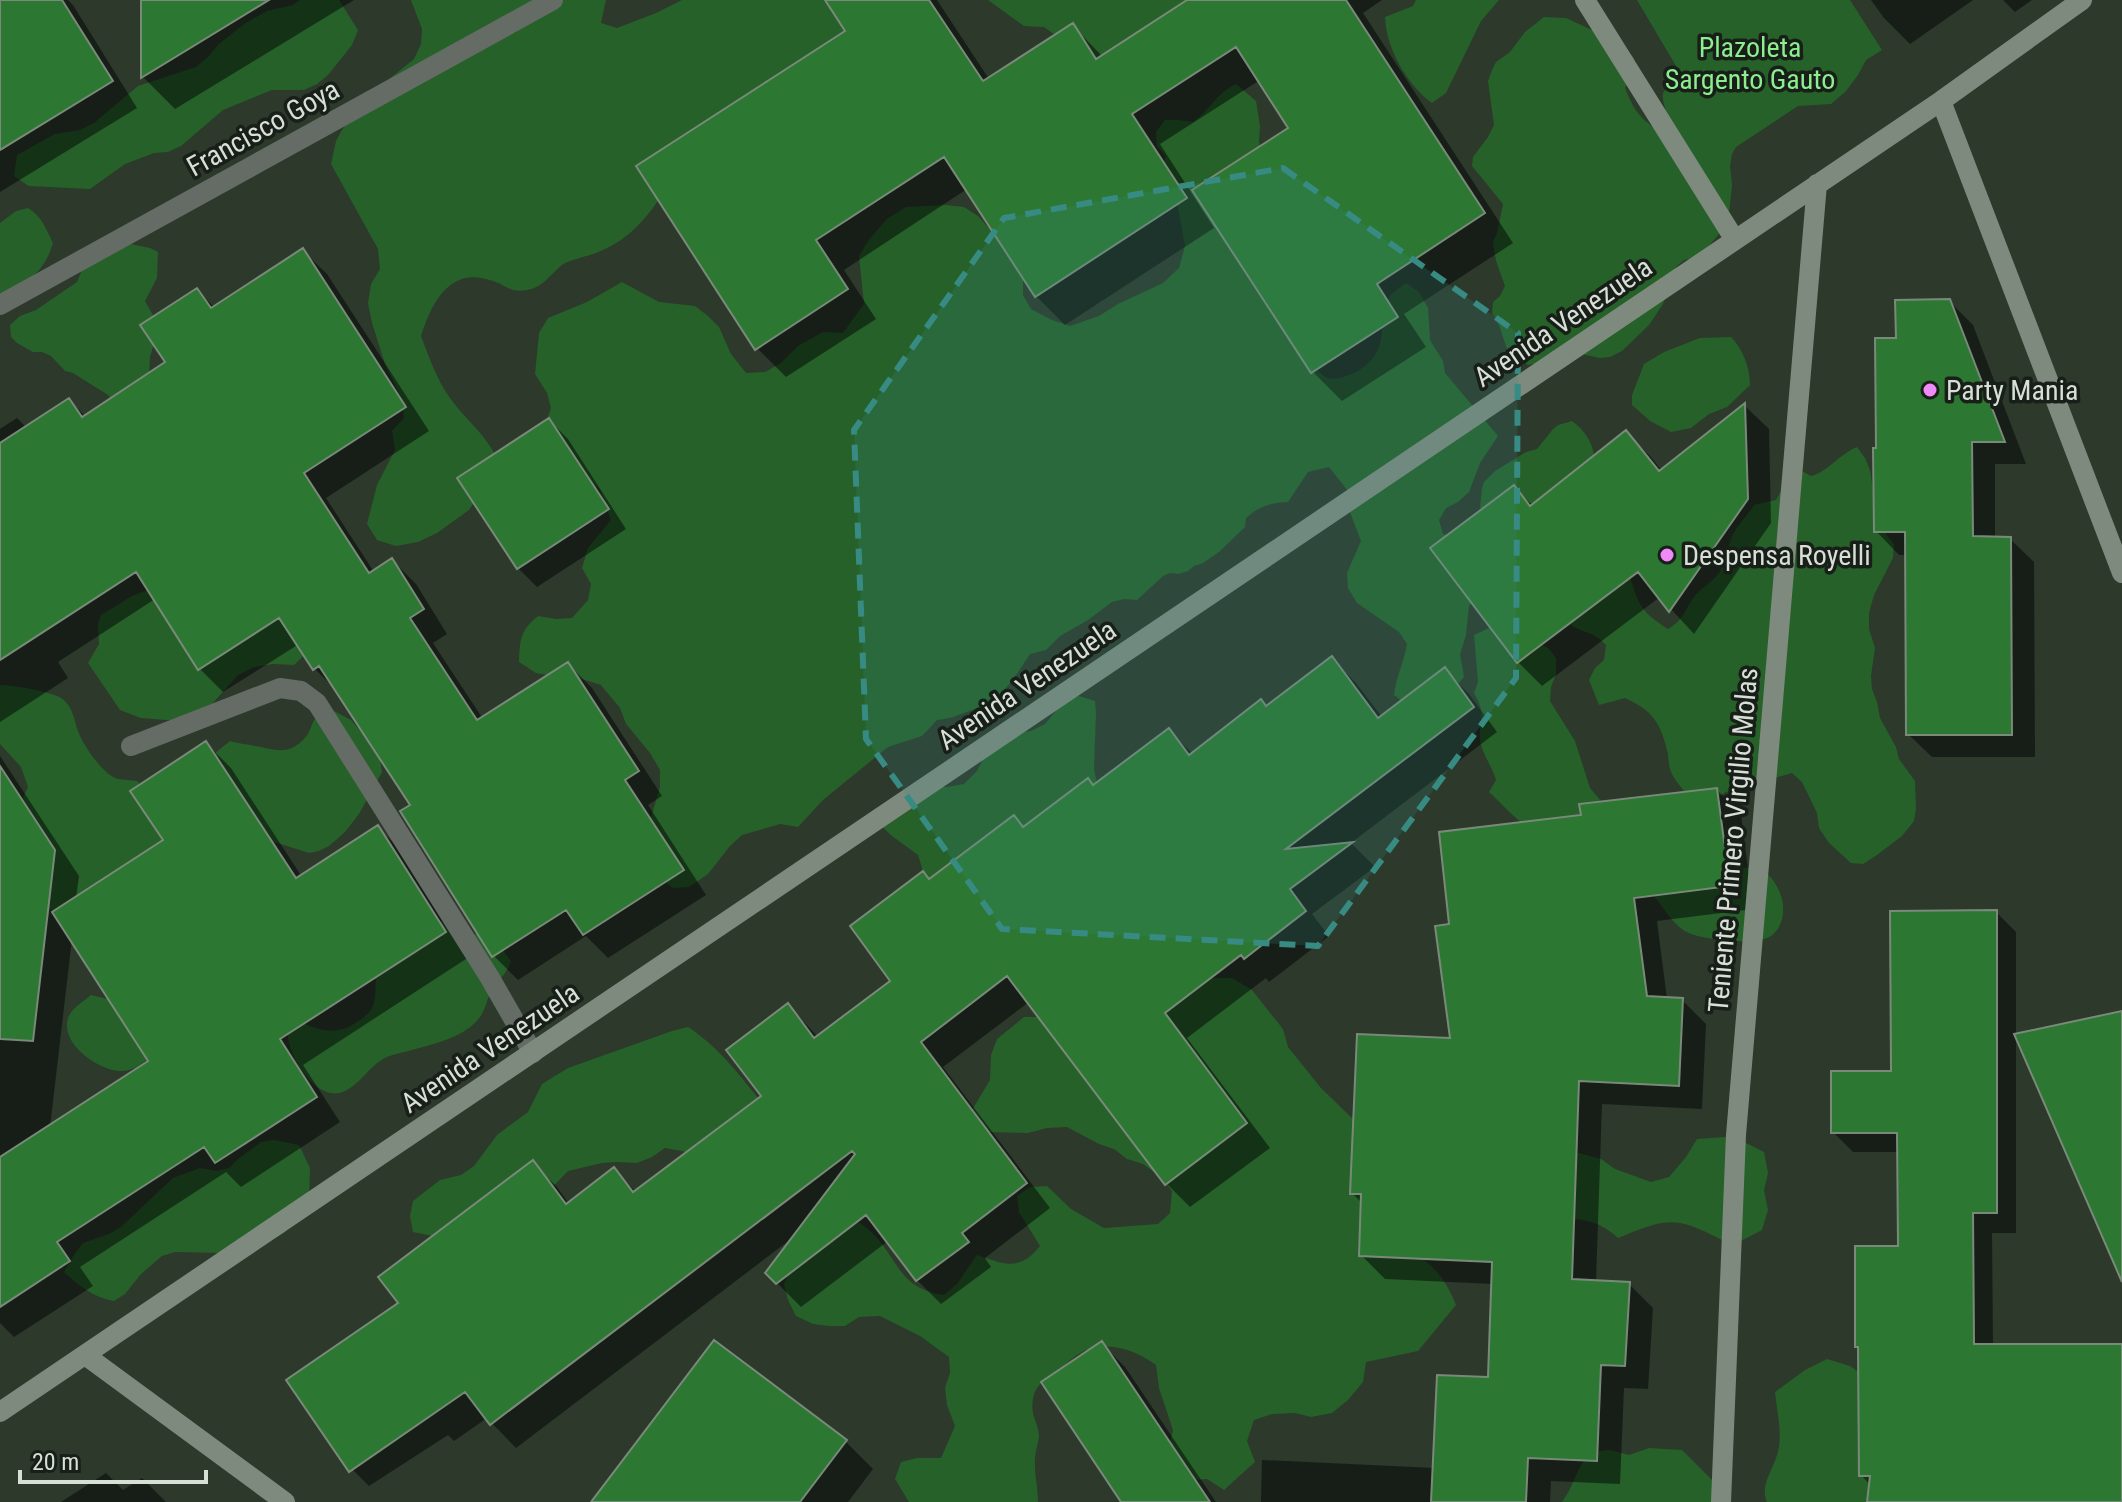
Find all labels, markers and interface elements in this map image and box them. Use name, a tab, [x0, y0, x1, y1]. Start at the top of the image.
park label: Plazoleta Sargento Gauto	[1665, 31, 1835, 96]
street label: Francisco Goya	[181, 73, 345, 183]
street label: Avenida Venezuela	[1468, 250, 1658, 394]
place label: Party Mania	[1946, 374, 2078, 407]
marker: Party Mania	[1921, 381, 1939, 399]
place label: Despensa Royelli	[1683, 539, 1871, 572]
marker: Despensa Royelli	[1658, 546, 1676, 564]
street label: Avenida Venezuela	[932, 613, 1122, 757]
street label: Teniente Primero Virgilio Molas	[1701, 666, 1765, 1014]
street label: Avenida Venezuela	[395, 976, 585, 1120]
scale bar	[20, 1434, 206, 1484]
text: 20 m	[32, 1448, 79, 1476]

